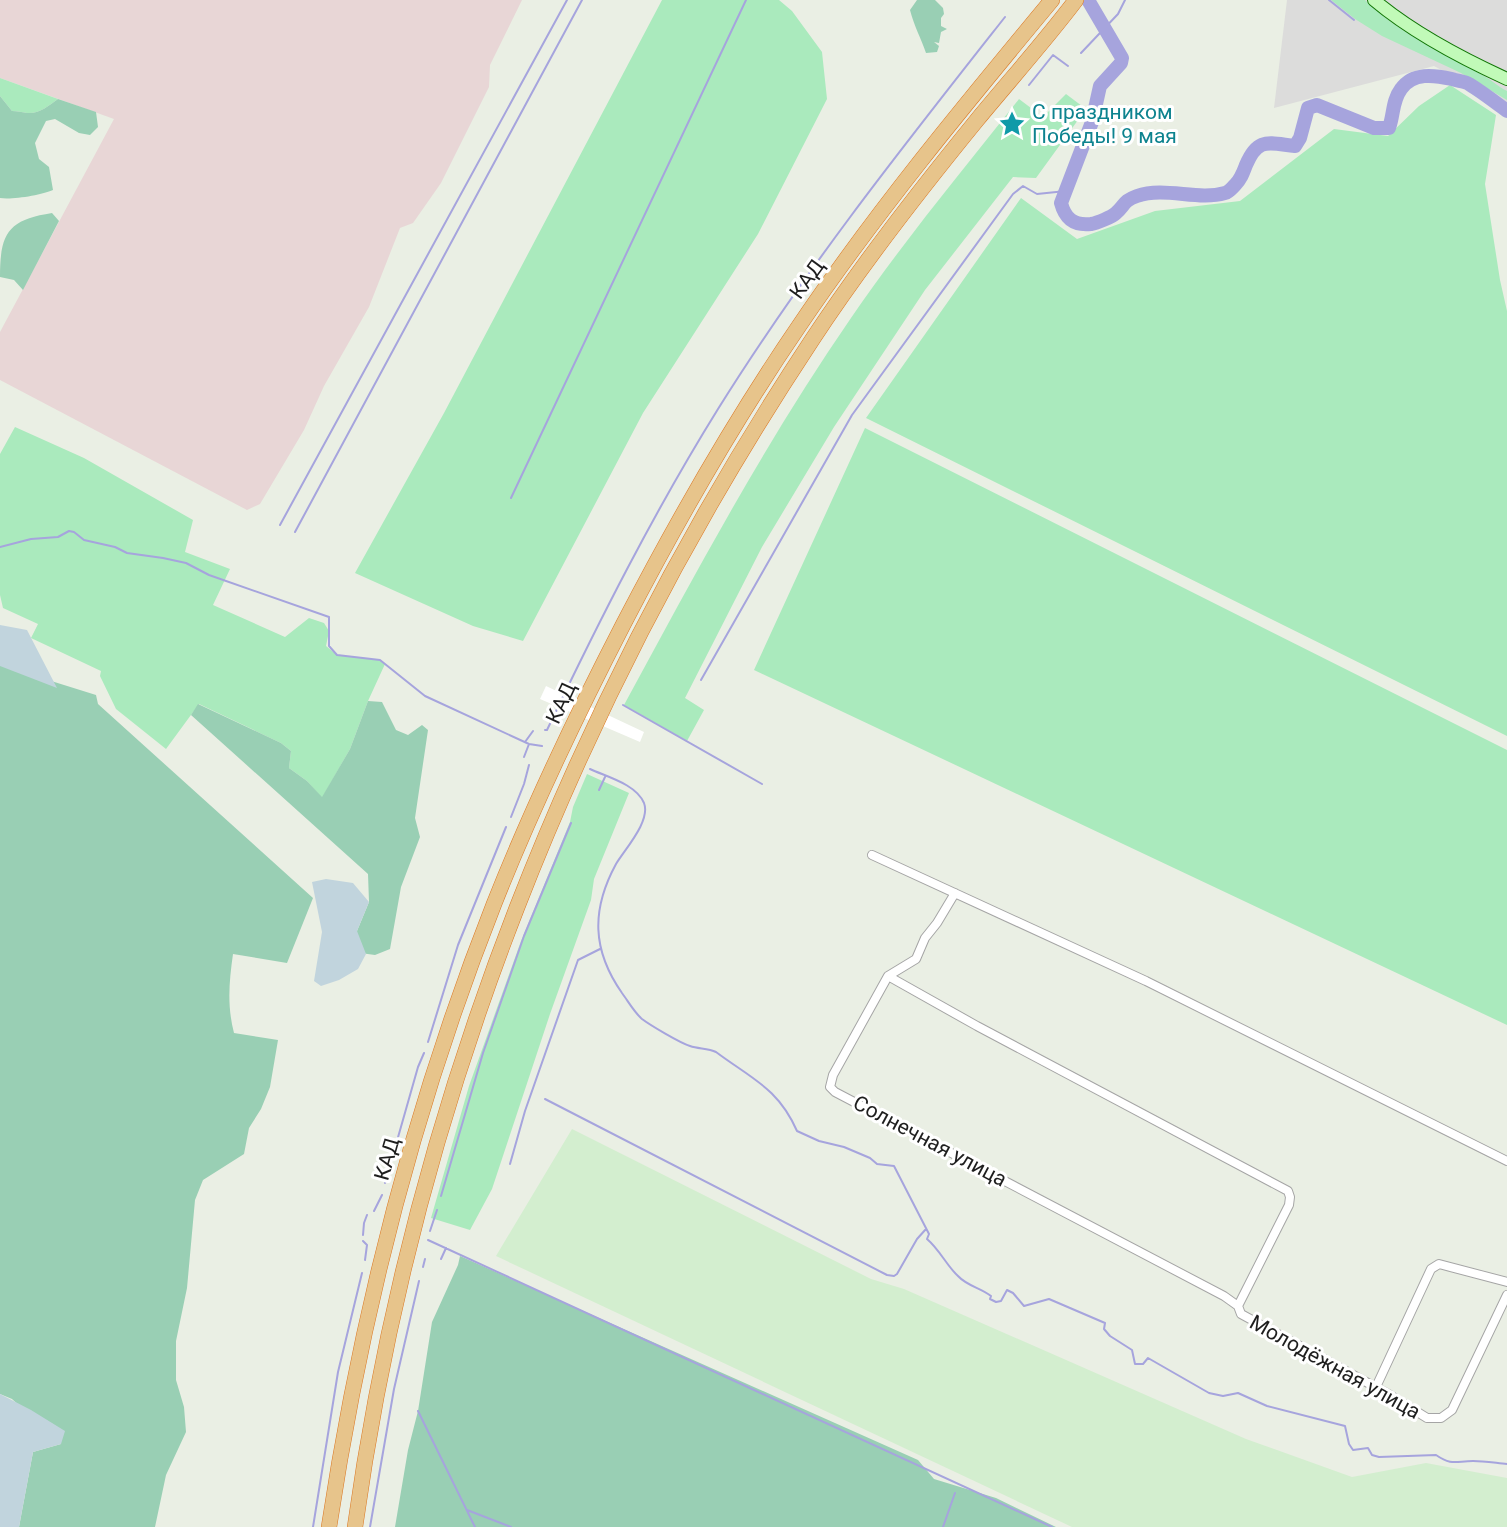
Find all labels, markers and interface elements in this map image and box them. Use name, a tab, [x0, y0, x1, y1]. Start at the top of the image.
place label: С праздником Победы! 9 мая	[1032, 100, 1177, 148]
place icon: С праздником Победы! 9 мая	[997, 109, 1027, 139]
street label: КАД	[785, 254, 830, 304]
street label: КАД	[541, 678, 581, 728]
street label: Солнечная улица	[849, 1090, 1011, 1192]
street label: КАД	[370, 1135, 405, 1183]
street label: Молодёжная улица	[1246, 1310, 1424, 1424]

